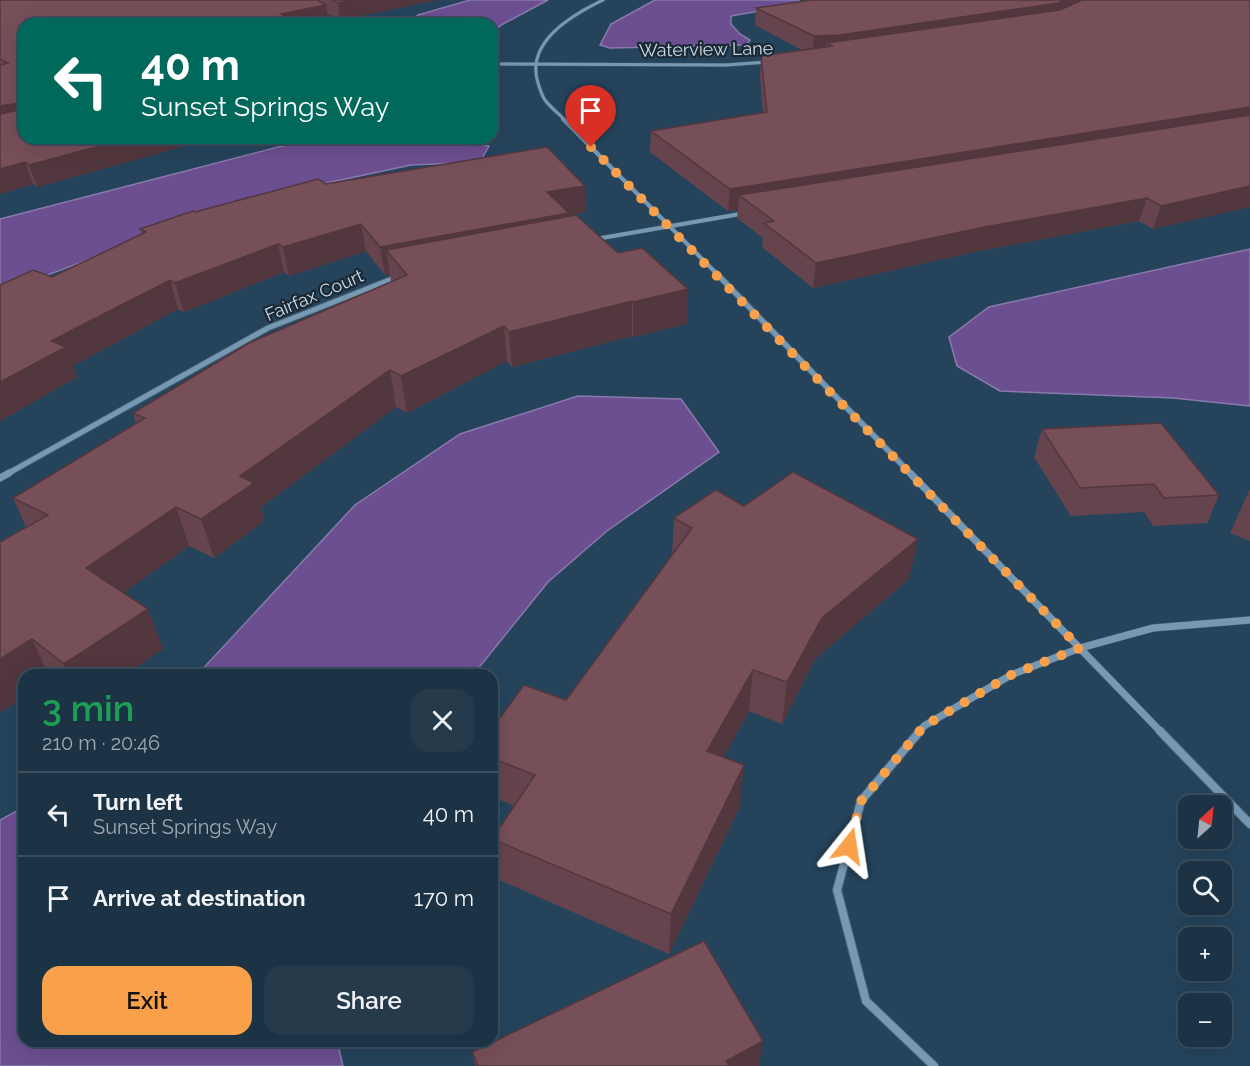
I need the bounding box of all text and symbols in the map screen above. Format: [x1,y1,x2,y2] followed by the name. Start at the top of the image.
[639,37,774,61] street label: Waterview Lane
[141,41,240,90] text: 40 m
[42,42,120,120] icon: left
[565,85,616,147] pin
[141,91,389,122] text: Sunset Springs Way
[574,94,607,127] icon: arrive
[262,265,366,325] street label: Fairfax Court
[42,687,134,729] text: 3 min
[411,689,474,752] button: close
[42,731,160,755] text: 210 m · 20:46
[93,789,183,815] text: Turn left
[1178,795,1232,849] north arrow
[1178,795,1232,1047] map controls
[42,798,75,831] icon: left
[423,801,474,827] text: 40 m
[817,814,881,878] position arrow
[93,815,277,839] text: Sunset Springs Way
[1178,861,1232,915] button: search
[42,882,75,915] icon: arrive
[93,885,306,911] text: Arrive at destination
[414,885,474,911] text: 170 m
[1178,927,1232,981] button: +
[42,966,252,1035] button: Exit
[264,966,474,1035] button: Share
[1178,993,1232,1047] button: −

